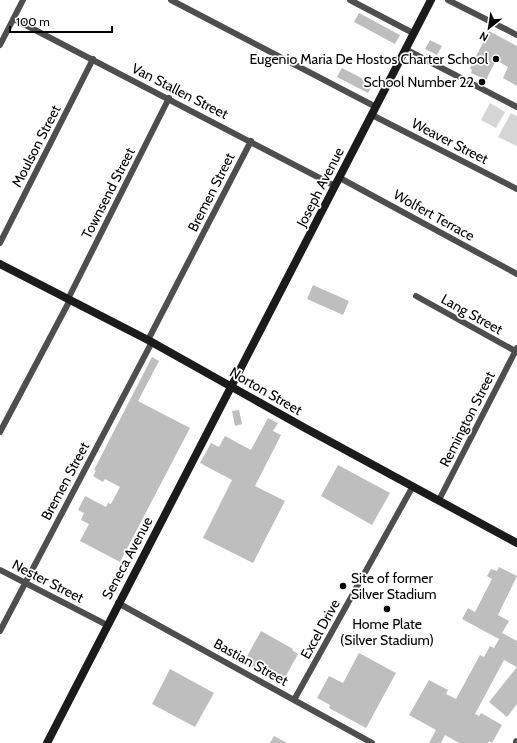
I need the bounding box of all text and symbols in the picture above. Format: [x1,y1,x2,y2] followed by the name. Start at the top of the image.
[10,8,112,34] scale bar
[469,8,509,48] north arrow
[16,14,50,29] text: 100 m
[477,29,491,45] text: N
[250,50,489,68] place label: Eugenio Maria De Hostos Charter School
[491,54,501,64] marker: Eugenio Maria De Hostos Charter School
[129,59,231,123] street label: Van Stallen Street
[364,73,474,91] place label: School Number 22
[477,77,487,87] marker: School Number 22
[8,102,65,190] street label: Moulson Street
[409,114,492,168] street label: Weaver Street
[77,144,139,241] street label: Townsend Street
[292,144,348,231] street label: Joseph Avenue
[183,149,239,234] street label: Bremen Street
[390,185,478,245] street label: Wolfert Terrace
[438,290,506,338] street label: Lang Street
[226,363,306,419] street label: Norton Street
[435,368,499,470] street label: Remington Street
[37,439,93,523] street label: Bremen Street
[98,514,156,602] street label: Seneca Avenue
[9,555,87,607] street label: Nester Street
[351,569,437,603] place label: Site of former Silver Stadium
[338,581,348,591] marker: Site of former Silver Stadium
[296,596,344,662] street label: Excel Drive
[382,604,392,614] marker: Home Plate (Silver Stadium)
[340,615,434,649] place label: Home Plate (Silver Stadium)
[211,634,292,690] street label: Bastian Street

